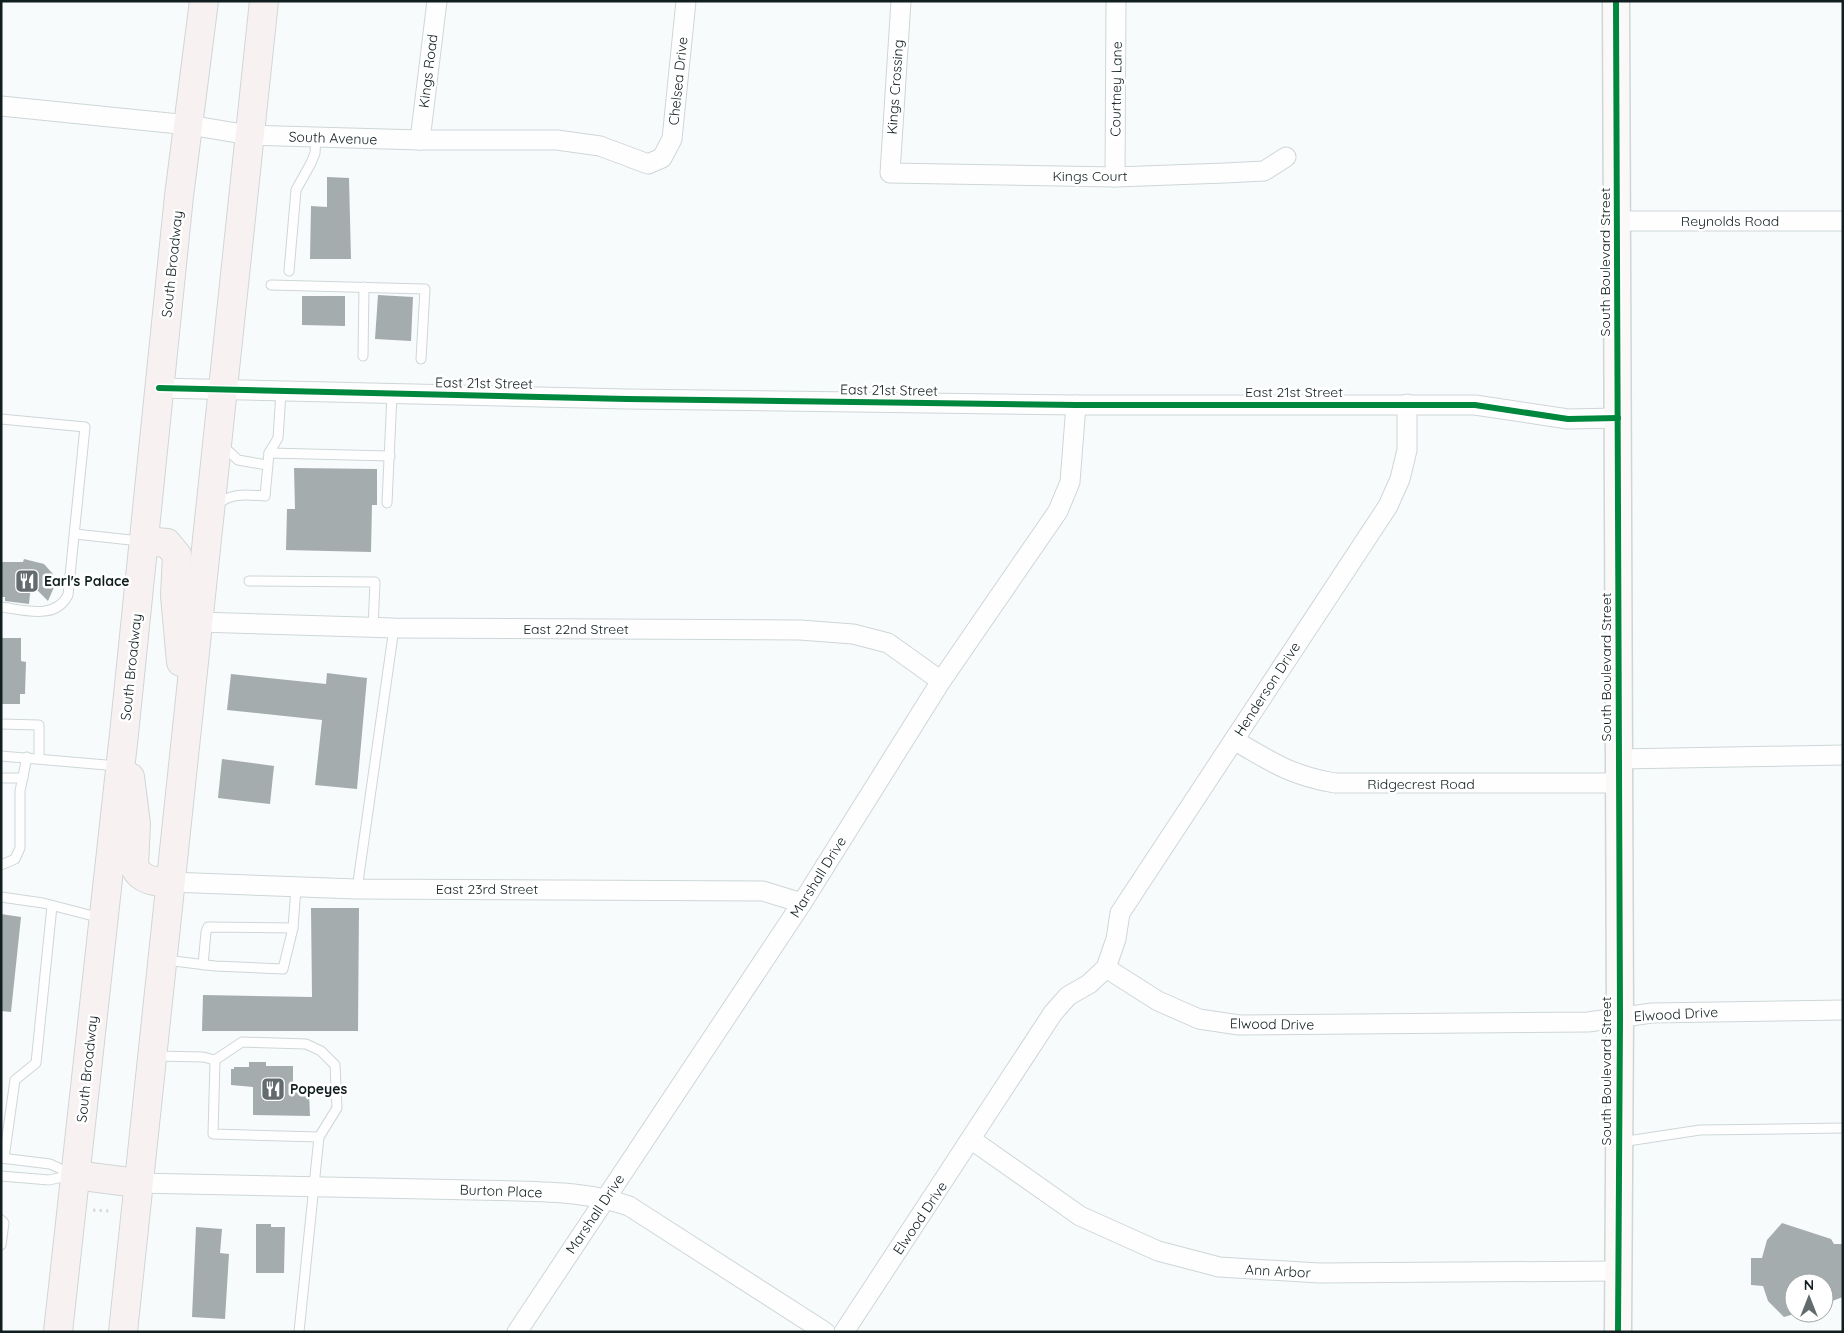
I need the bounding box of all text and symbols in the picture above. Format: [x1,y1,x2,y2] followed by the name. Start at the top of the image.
[415,33,441,109] street label: Kings Road
[664,36,692,126] street label: Chelsea Drive
[883,39,907,135] street label: Kings Crossing
[1106,41,1126,137] street label: Courtney Lane
[288,127,378,149] street label: South Avenue
[1052,167,1128,185] street label: Kings Court
[1596,187,1614,336] street label: South Boulevard Street
[157,210,187,318] street label: South Broadway
[1681,212,1779,230] street label: Reynolds Road
[435,373,533,393] street label: East 21st Street
[840,380,938,400] street label: East 21st Street
[1245,383,1343,401] street label: East 21st Street
[14,568,40,594] restaurant icon: Earl's Palace
[44,572,130,590] place label: Earl's Palace
[1597,592,1615,741] street label: South Boulevard Street
[116,613,146,721] street label: South Broadway
[523,620,629,638] street label: East 22nd Street
[1230,639,1304,739] street label: Henderson Drive
[1367,775,1475,793] street label: Ridgecrest Road
[786,833,850,921] street label: Marshall Drive
[436,880,538,898] street label: East 23rd Street
[1597,996,1615,1145] street label: South Boulevard Street
[1633,1003,1719,1025] street label: Elwood Drive
[1230,1014,1314,1034] street label: Elwood Drive
[72,1015,102,1123] street label: South Broadway
[260,1076,286,1102] restaurant icon: Popeyes
[290,1080,347,1098] place label: Popeyes
[562,1171,628,1257] street label: Marshall Drive
[889,1178,951,1258] street label: Elwood Drive
[459,1181,543,1201] street label: Burton Place
[1245,1260,1312,1282] street label: Ann Arbor
[1784,1273,1834,1323] north arrow
[1804,1276,1814,1294] text: N

